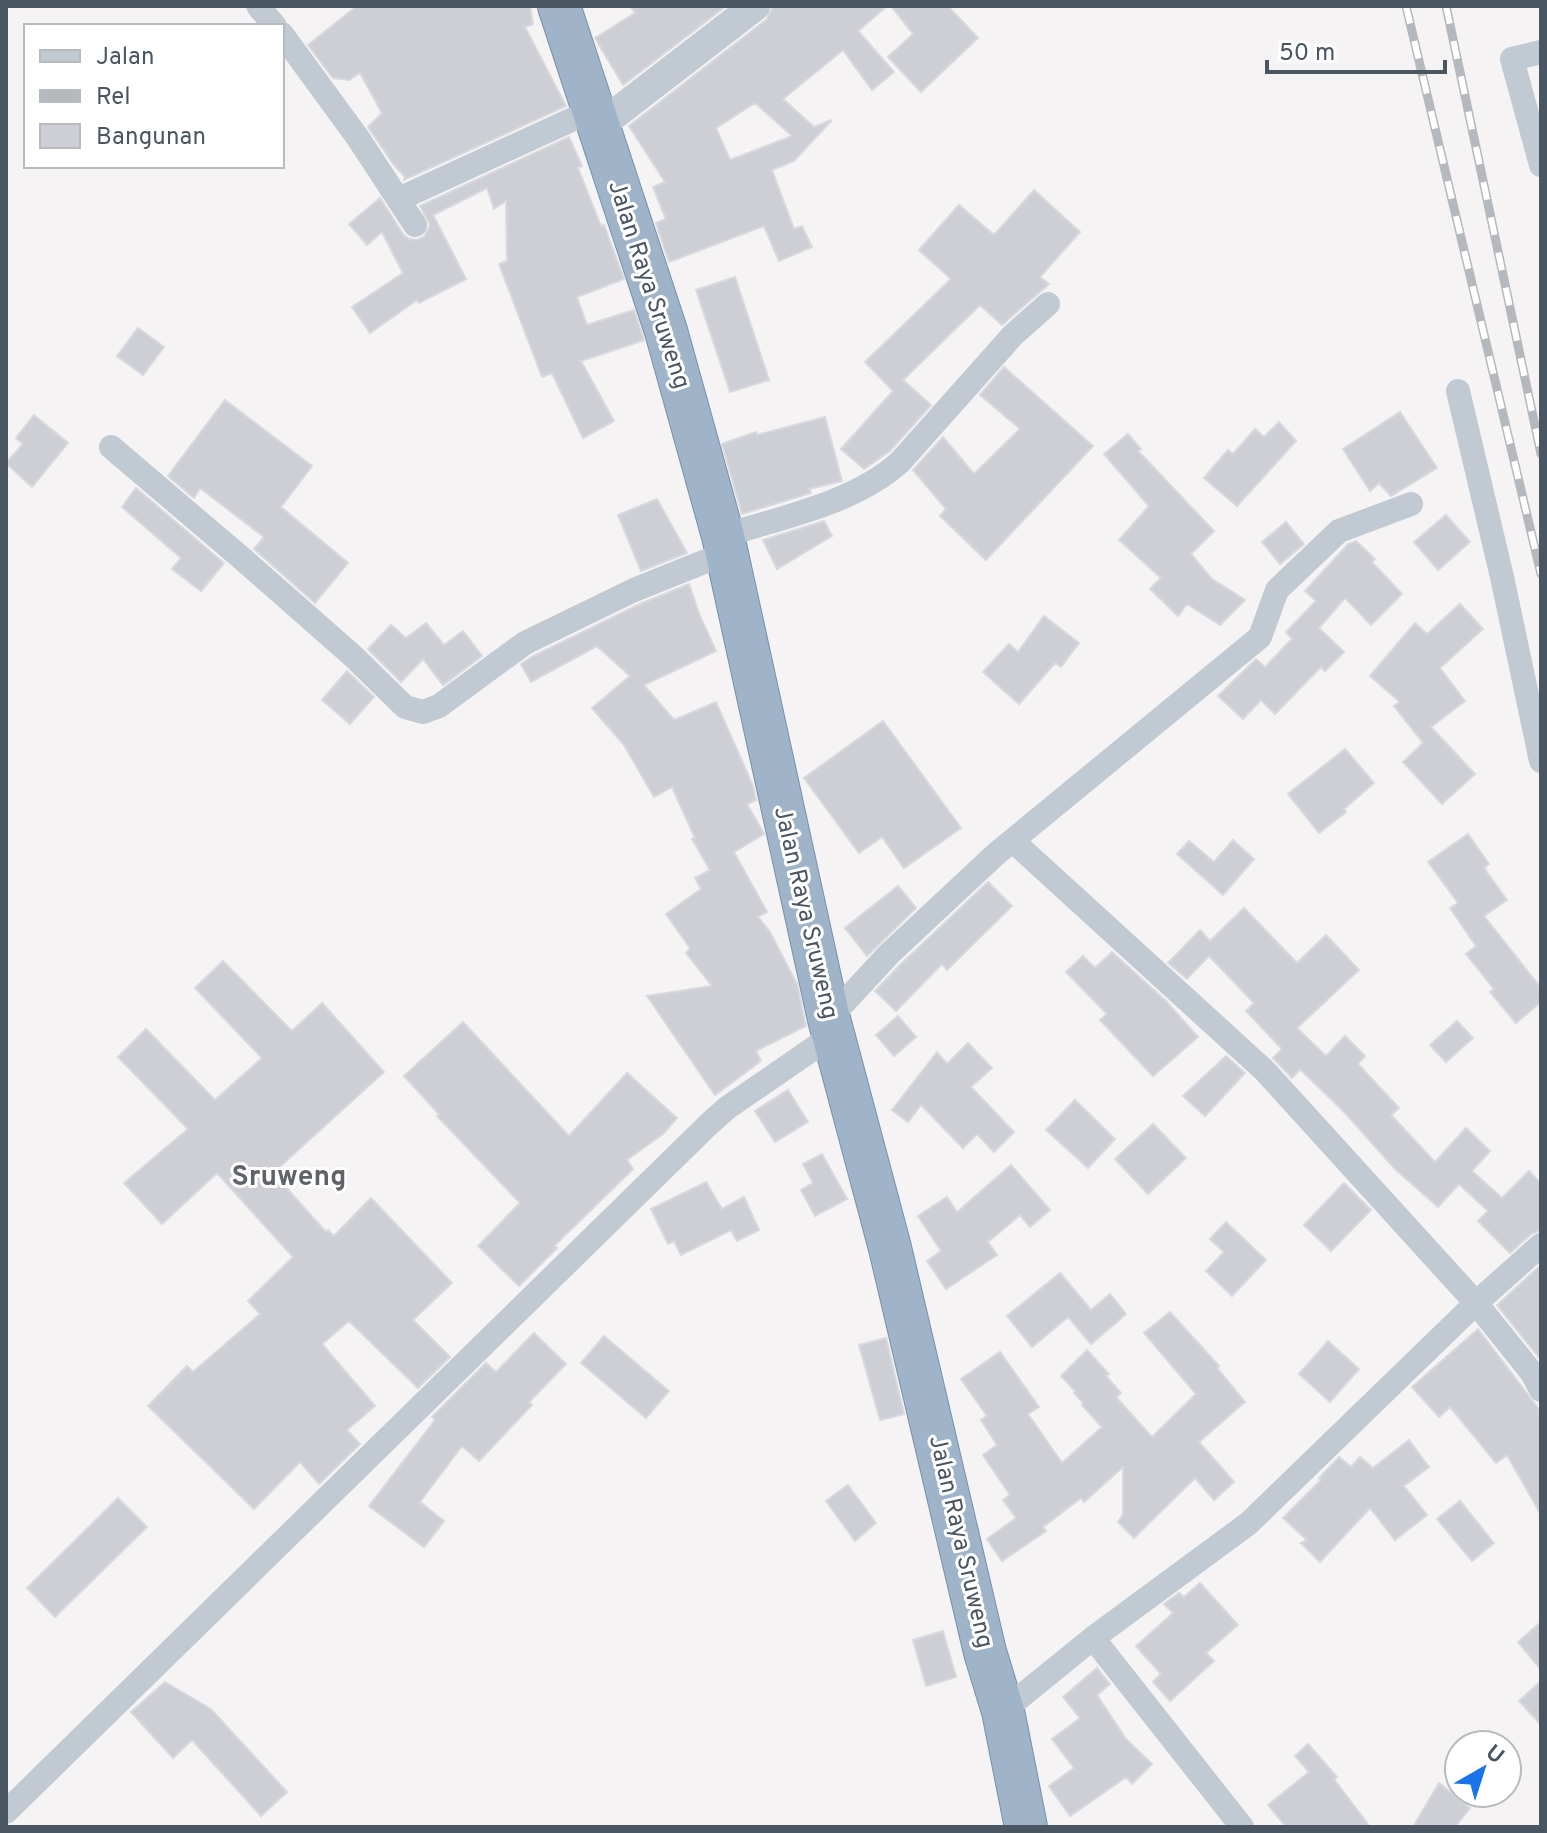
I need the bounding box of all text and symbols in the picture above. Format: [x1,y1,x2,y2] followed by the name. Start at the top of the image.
[24,24,284,168] legend
[1267,24,1445,74] scale bar
[1279,39,1335,69] text: 50 m
[96,43,154,73] text: Jalan
[96,83,131,113] text: Rel
[96,123,206,153] text: Bangunan
[600,177,696,393] street label: Jalan Raya Sruweng
[766,804,844,1022] street label: Jalan Raya Sruweng
[232,1160,346,1196] district label: Sruweng
[921,1433,999,1651] street label: Jalan Raya Sruweng
[1443,1729,1523,1809] north arrow
[1479,1740,1509,1771] text: U

